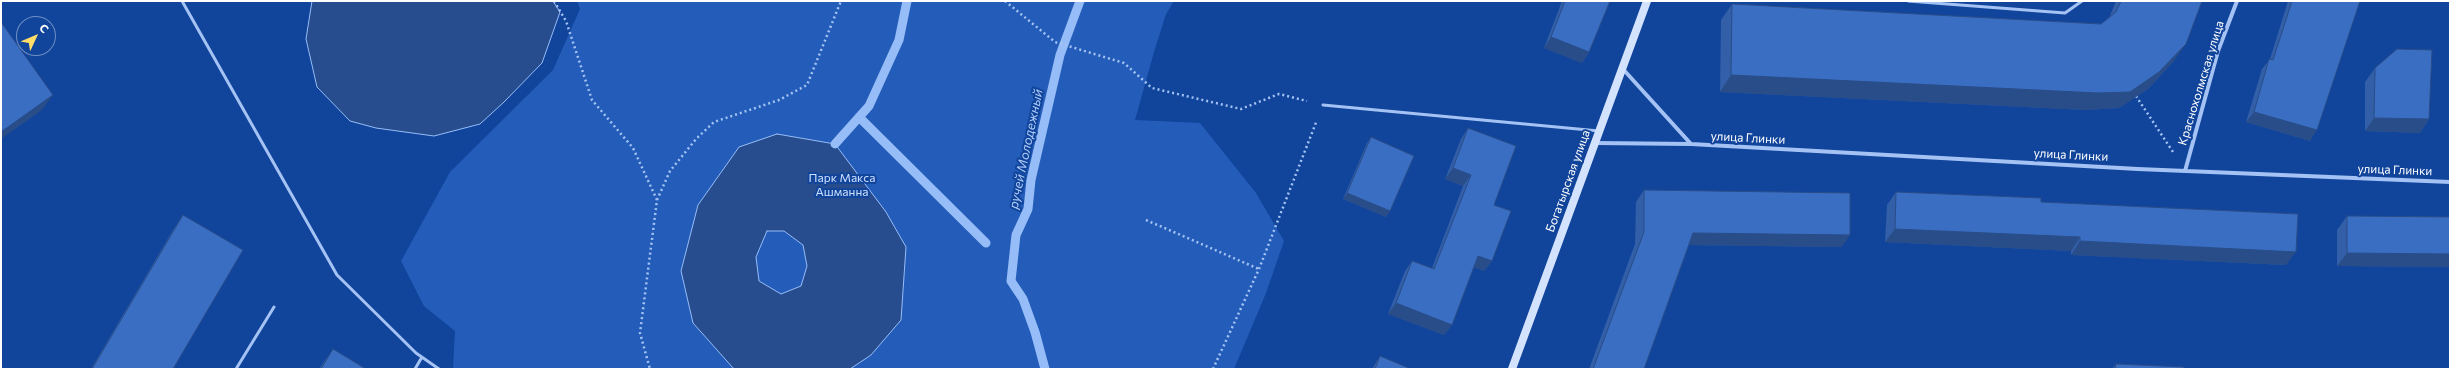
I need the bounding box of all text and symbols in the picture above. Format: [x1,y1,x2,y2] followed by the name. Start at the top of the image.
[16,16,56,56] north arrow
[2175,19,2227,147] street label: Краснохолмская улица
[37,21,52,35] text: С
[1006,88,1046,210] water label: ручей Молодежный
[1543,128,1593,234] street label: Богатырская улица
[1710,129,1786,147] street label: улица Глинки
[2033,146,2109,164] street label: улица Глинки
[2357,162,2433,178] street label: улица Глинки
[809,171,875,199] park label: Парк Макса Ашманна

